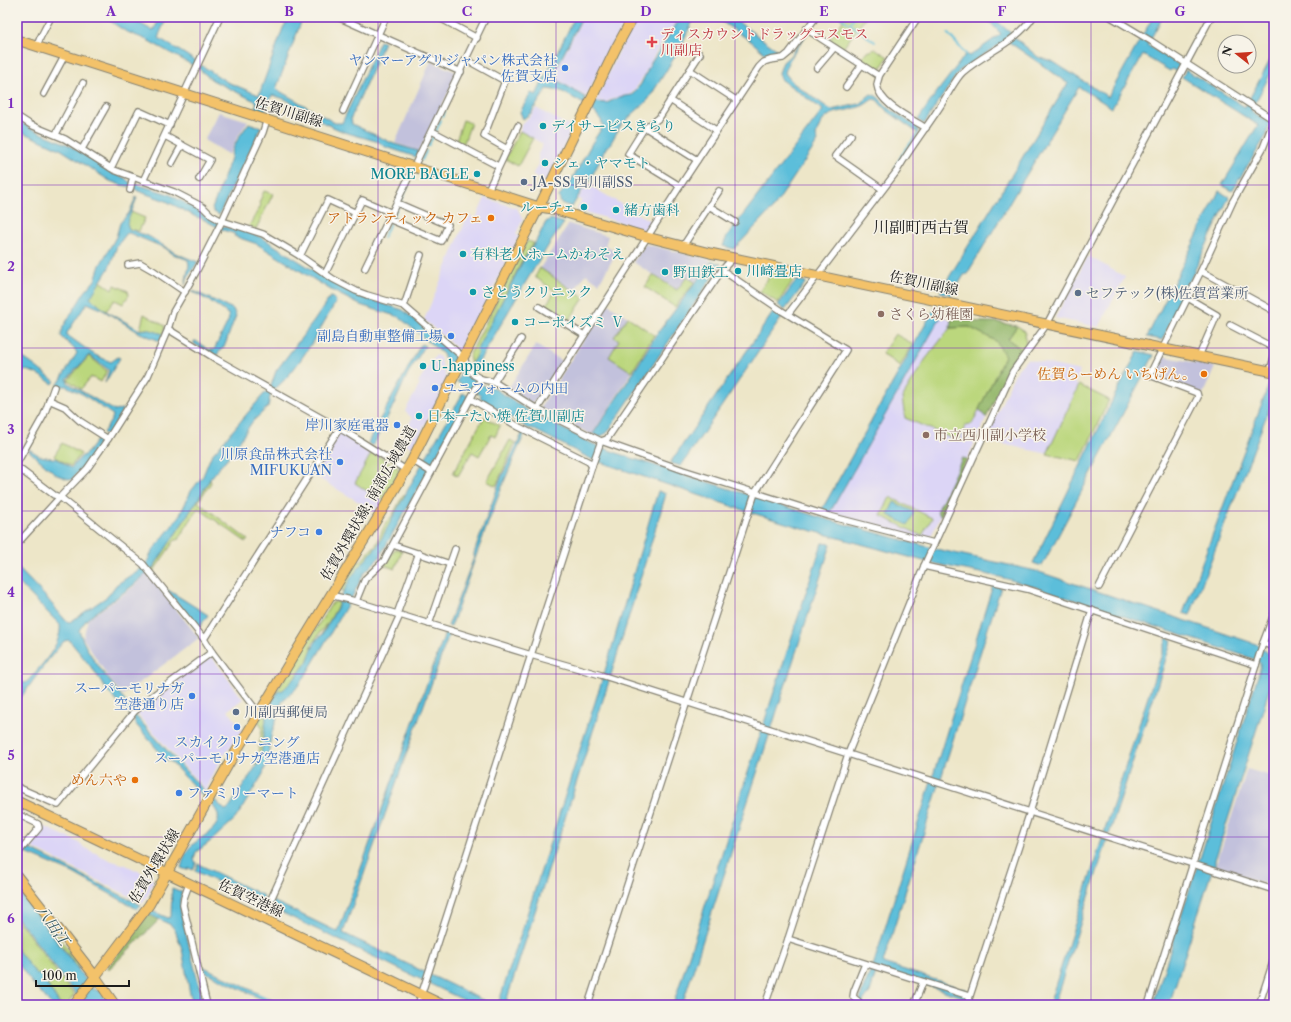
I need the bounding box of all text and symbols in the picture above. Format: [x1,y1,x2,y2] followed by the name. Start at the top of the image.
[105,3,117,19] text: A
[284,3,294,19] text: B
[462,3,472,19] text: C
[640,3,652,19] text: D
[819,3,829,19] text: E
[998,3,1007,19] text: F
[1174,3,1186,19] text: G
[660,25,868,59] place label: ディスカウントドラッグコスモス 川副店
[1217,34,1257,74] north arrow
[647,37,657,47] marker: ディスカウントドラッグコスモス 川副店
[1219,44,1236,58] text: N
[349,51,557,85] place label: ヤンマーアグリジャパン株式会社 佐賀支店
[560,63,570,73] marker: ヤンマーアグリジャパン株式会社 佐賀支店
[253,93,325,131] street label: 佐賀川副線
[8,95,14,111] text: 1
[551,117,676,135] place label: デイサービスきらり
[538,121,548,131] marker: デイサービスきらり
[553,154,651,172] place label: シェ・ヤマモト
[540,158,550,168] marker: シェ・ヤマモト
[370,165,469,183] place label: MORE BAGLE
[472,169,482,179] marker: MORE BAGLE
[530,173,633,191] place label: JA-SS 西川副SS
[519,177,529,187] marker: JA-SS 西川副SS
[520,198,576,216] place label: ルーチェ
[624,201,680,219] place label: 緒方歯科
[579,202,589,212] marker: ルーチェ
[611,205,621,215] marker: 緒方歯科
[327,209,483,227] place label: アトランティック カフェ
[486,213,496,223] marker: アトランティック カフェ
[873,217,969,237] district label: 川副町西古賀
[471,245,625,263] place label: 有料老人ホームかわそえ
[458,249,468,259] marker: 有料老人ホームかわそえ
[7,258,15,274] text: 2
[746,262,802,280] place label: 川崎畳店
[673,263,729,281] place label: 野田鉄工
[733,266,743,276] marker: 川崎畳店
[660,267,670,277] marker: 野田鉄工
[888,267,960,299] street label: 佐賀川副線
[481,283,592,301] place label: さとうクリニック
[1086,284,1249,302] place label: セフテック(株)佐賀営業所
[468,287,478,297] marker: さとうクリニック
[1073,288,1083,298] marker: セフテック(株)佐賀営業所
[889,305,973,323] place label: さくら幼稚園
[876,309,886,319] marker: さくら幼稚園
[523,313,625,331] place label: コーポイズミ Ⅴ
[510,317,520,327] marker: コーポイズミ Ⅴ
[317,327,443,345] place label: 副島自動車整備工場
[446,331,456,341] marker: 副島自動車整備工場
[431,357,515,375] place label: U-happiness
[418,361,428,371] marker: U-happiness
[1037,365,1196,383] place label: 佐賀らーめん いちげん。
[1199,369,1209,379] marker: 佐賀らーめん いちげん。
[443,379,568,397] place label: ユニフォームの内田
[430,383,440,393] marker: ユニフォームの内田
[427,407,585,425] place label: 日本一たい焼 佐賀川副店
[414,411,424,421] marker: 日本一たい焼 佐賀川副店
[305,416,389,434] place label: 岸川家庭電器
[392,420,402,430] marker: 岸川家庭電器
[7,421,15,437] text: 3
[316,422,420,584] street label: 佐賀外環状線; 南部広域農道
[934,426,1046,444] place label: 市立西川副小学校
[921,430,931,440] marker: 市立西川副小学校
[220,445,332,479] place label: 川原食品株式会社 MIFUKUAN
[335,457,345,467] marker: 川原食品株式会社 MIFUKUAN
[270,523,311,541] place label: ナフコ
[314,527,324,537] marker: ナフコ
[7,584,15,600] text: 4
[74,679,184,713] place label: スーパーモリナガ 空港通り店
[187,691,197,701] marker: スーパーモリナガ 空港通り店
[244,703,328,721] place label: 川副西郵便局
[231,707,241,717] marker: 川副西郵便局
[232,722,242,732] marker: スカイクリーニング スーパーモリナガ空港通店
[154,733,320,767] place label: スカイクリーニング スーパーモリナガ空港通店
[7,747,15,763] text: 5
[71,771,127,789] place label: めん六や
[130,775,140,785] marker: めん六や
[187,784,299,802] place label: ファミリーマート
[174,788,184,798] marker: ファミリーマート
[125,825,183,907] street label: 佐賀外環状線
[215,875,287,921] street label: 佐賀空港線
[32,901,75,951] water label: 八田江
[7,910,15,926] text: 6
[36,962,129,988] scale bar
[42,968,77,983] text: 100 m

